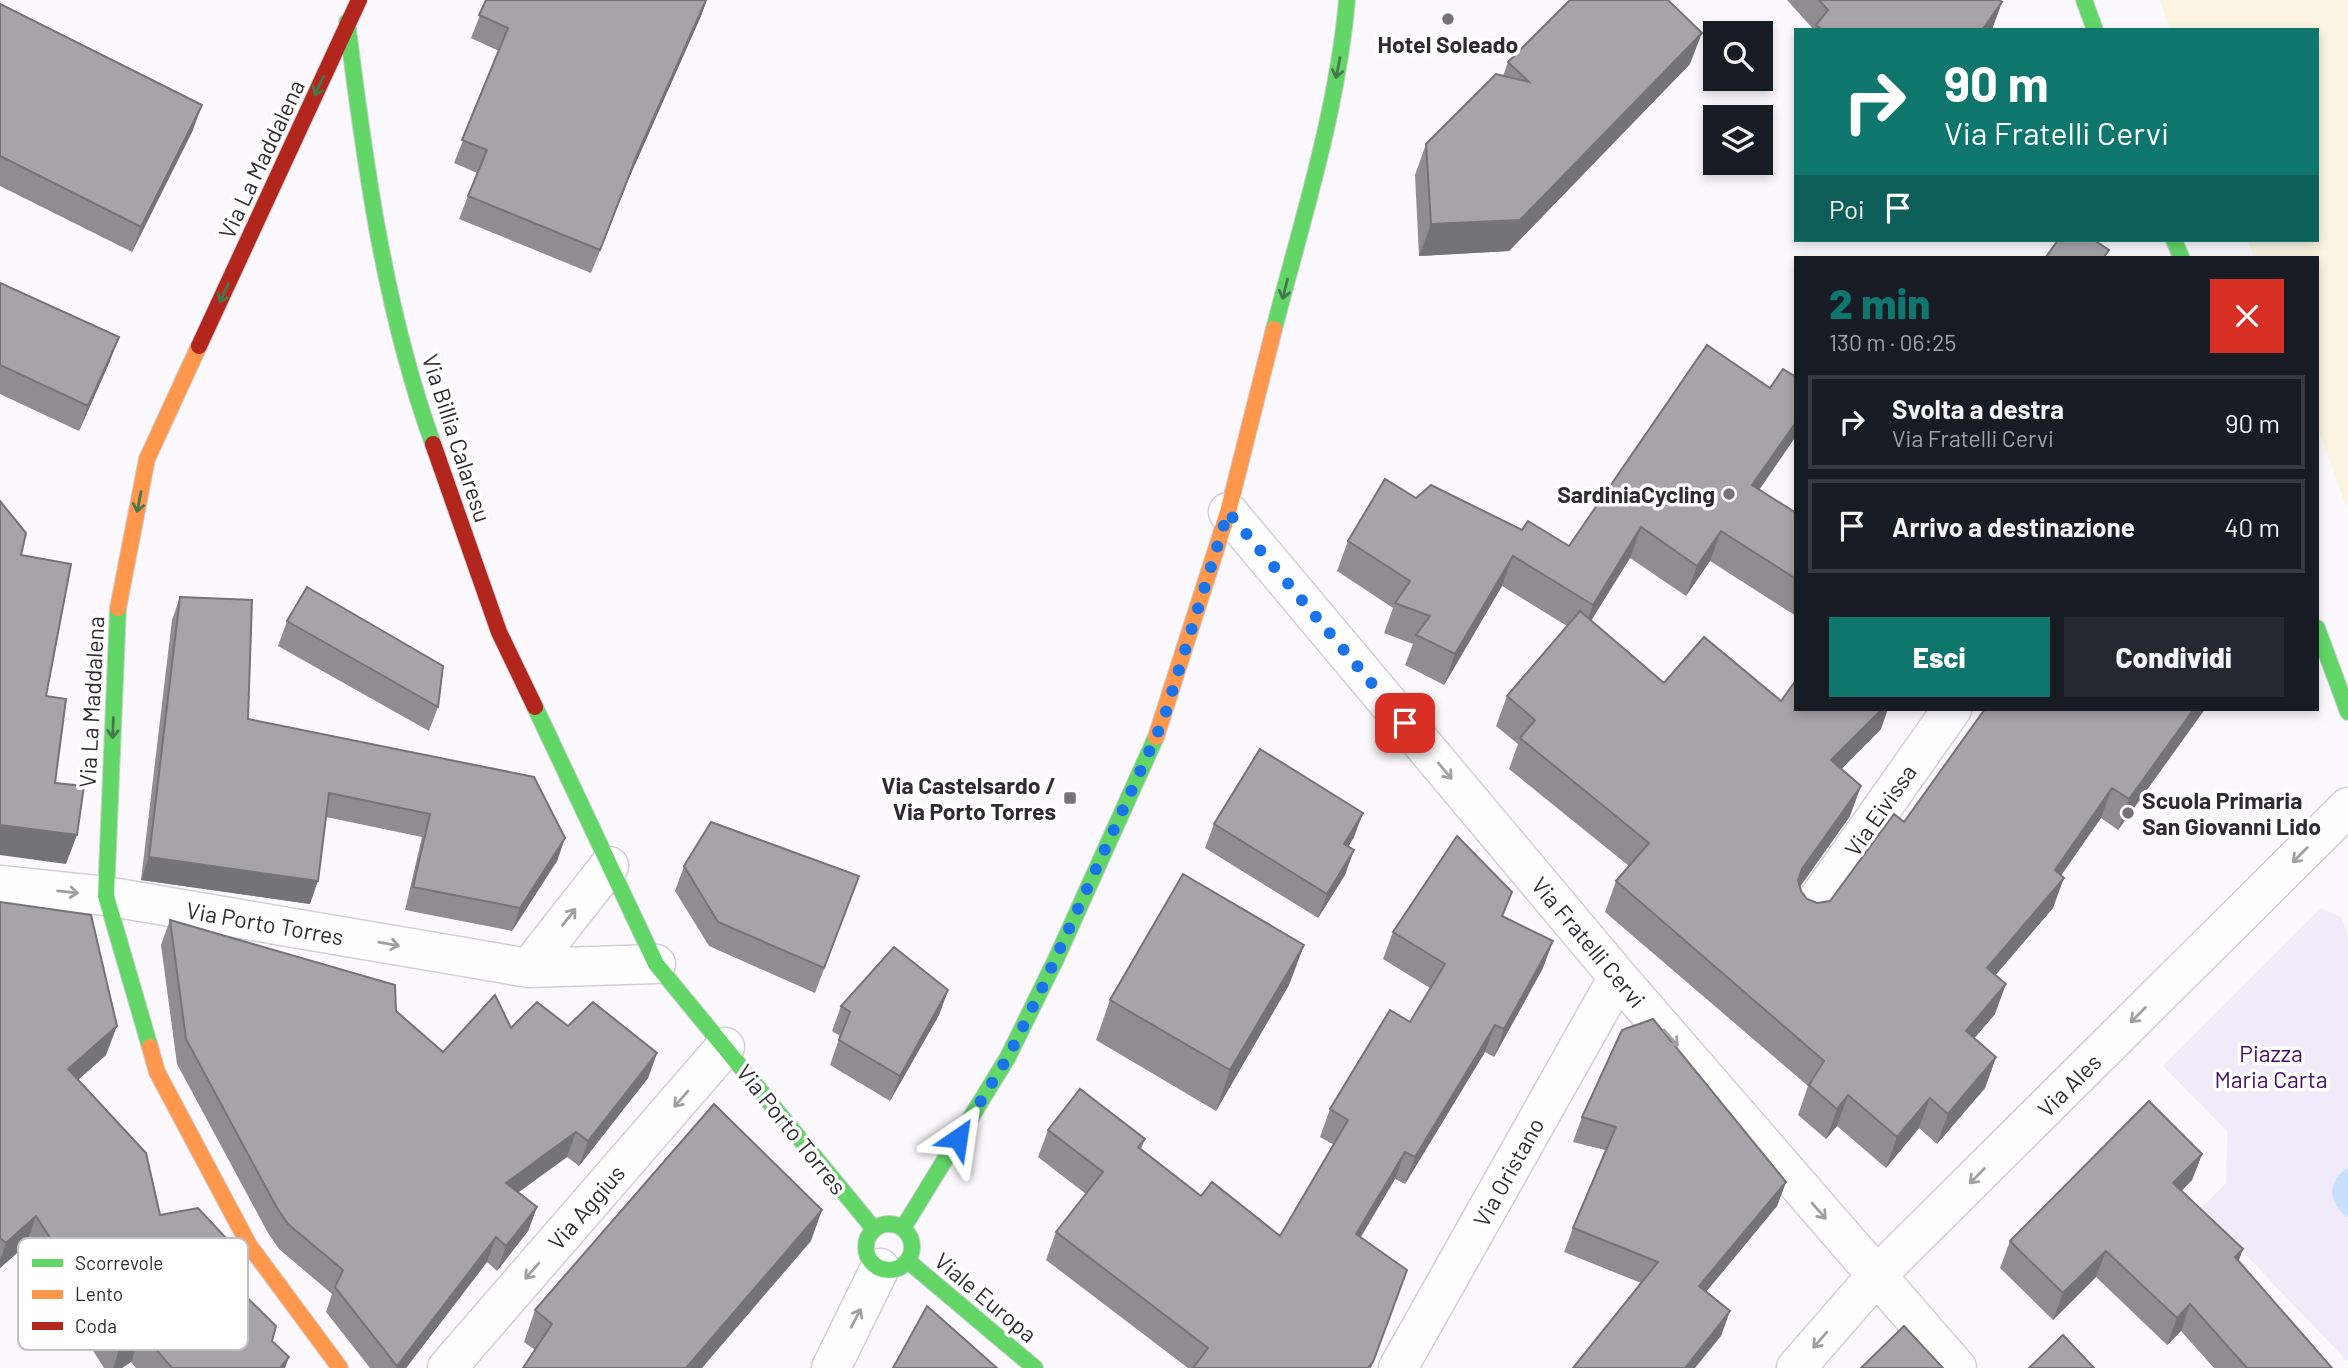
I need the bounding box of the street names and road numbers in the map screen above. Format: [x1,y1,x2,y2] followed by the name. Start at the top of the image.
[212,75,310,243] street label: Via La Maddalena
[417,350,497,526] street label: Via Billia Calaresu
[73,615,109,789] street label: Via La Maddalena
[1838,759,1922,861] street label: Via Eivissa
[1526,871,1652,1013] street label: Via Fratelli Cervi
[184,895,346,951] street label: Via Porto Torres
[2031,1047,2107,1123] street label: Via Ales
[731,1058,853,1200] street label: Via Porto Torres
[1467,1113,1549,1231] street label: Via Oristano
[542,1159,630,1255] street label: Via Aggius
[929,1246,1043,1348] street label: Viale Europa

